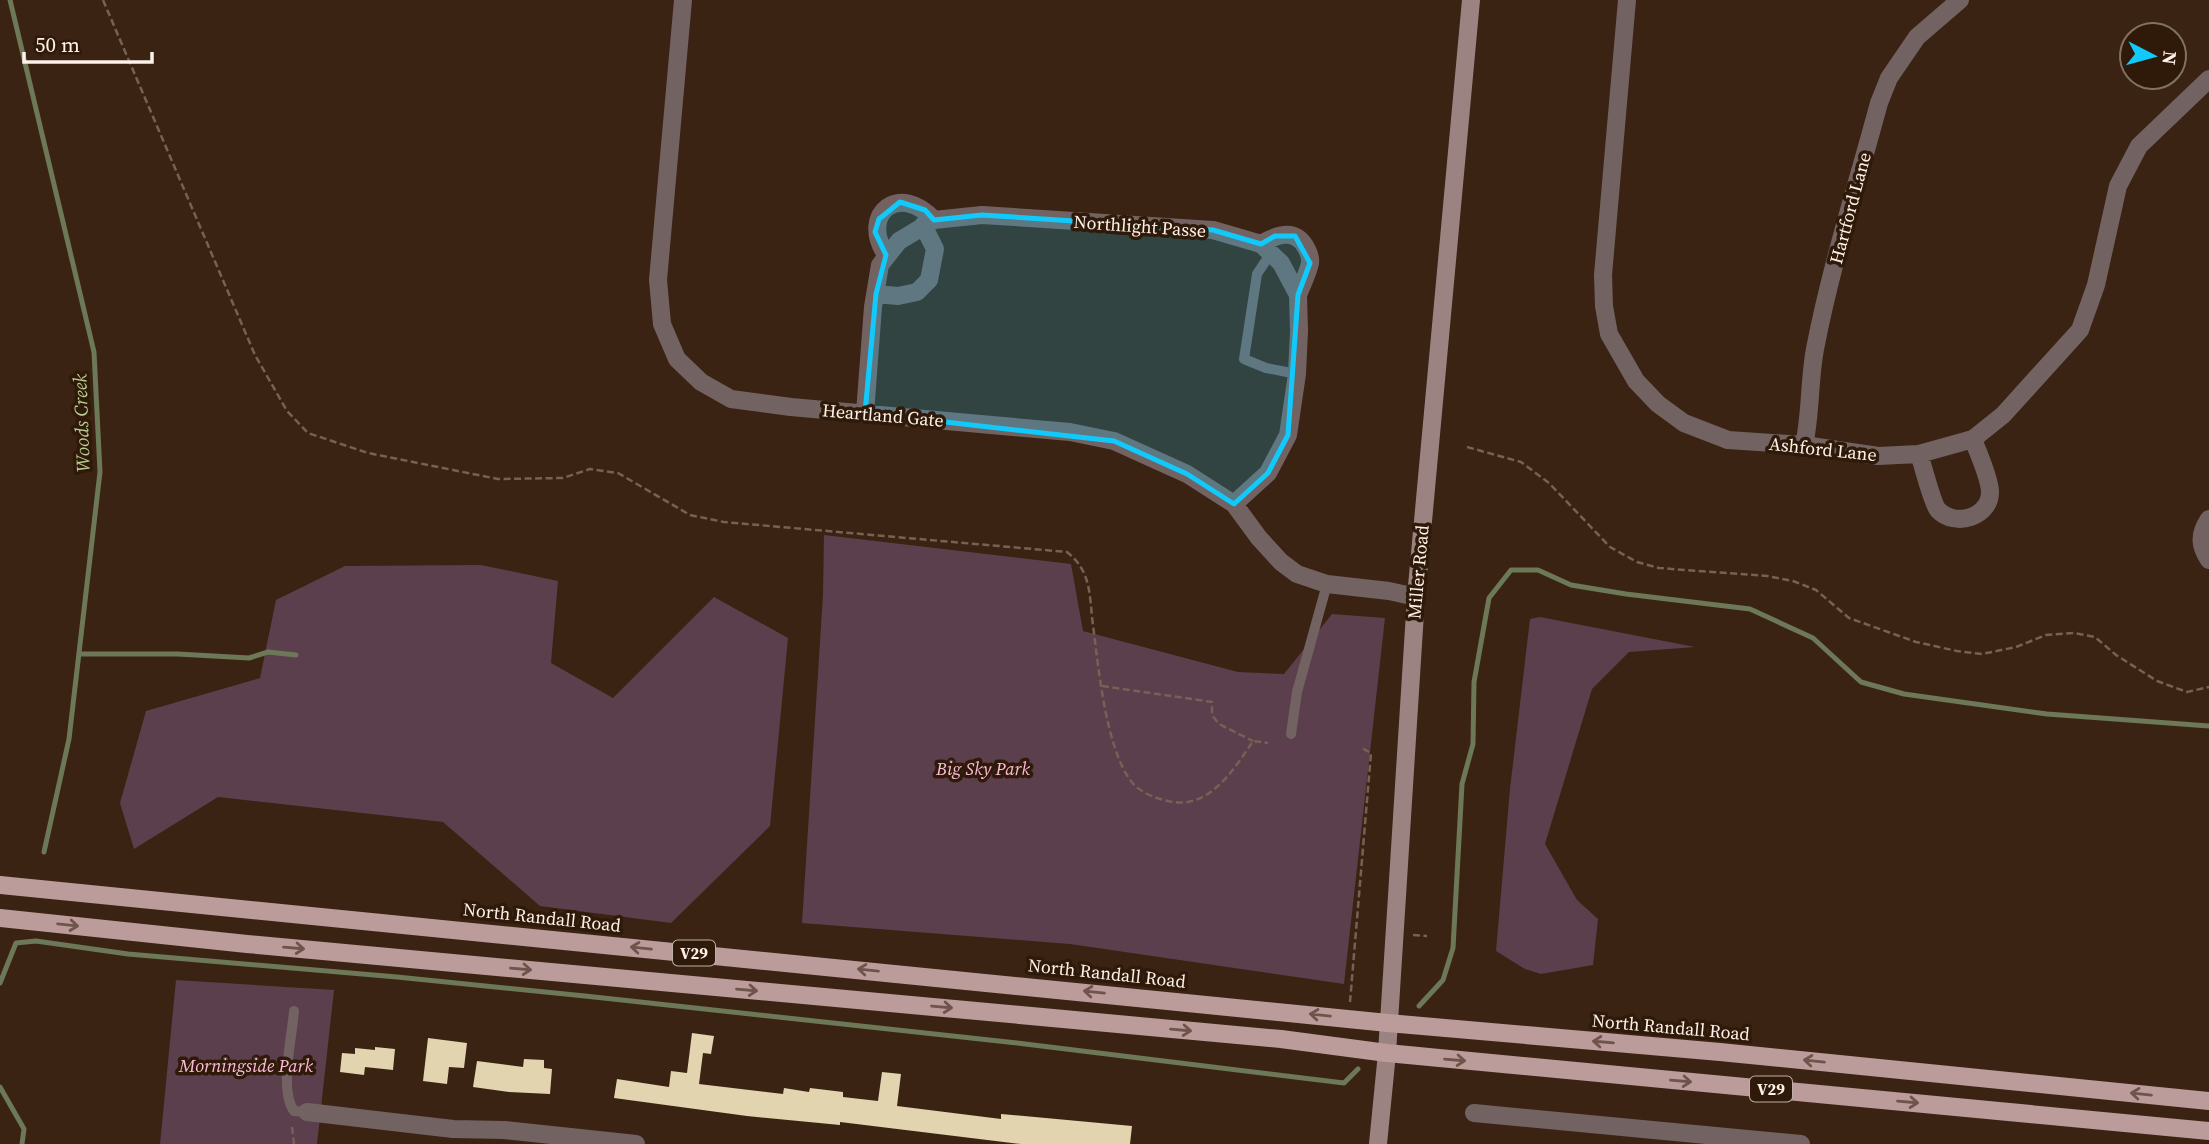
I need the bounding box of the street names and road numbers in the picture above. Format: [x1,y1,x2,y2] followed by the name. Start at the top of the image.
[1823,150,1877,266] street label: Hartford Lane
[1073,209,1207,243] street label: Northlight Passe
[821,397,945,433] street label: Heartland Gate
[1768,431,1878,467] street label: Ashford Lane
[1401,524,1435,620] street label: Miller Road
[462,896,622,938] street label: North Randall Road
[673,940,715,965] road number: V29
[1027,952,1187,994] street label: North Randall Road
[1591,1008,1751,1046] street label: North Randall Road
[1750,1077,1792,1102] road number: V29

